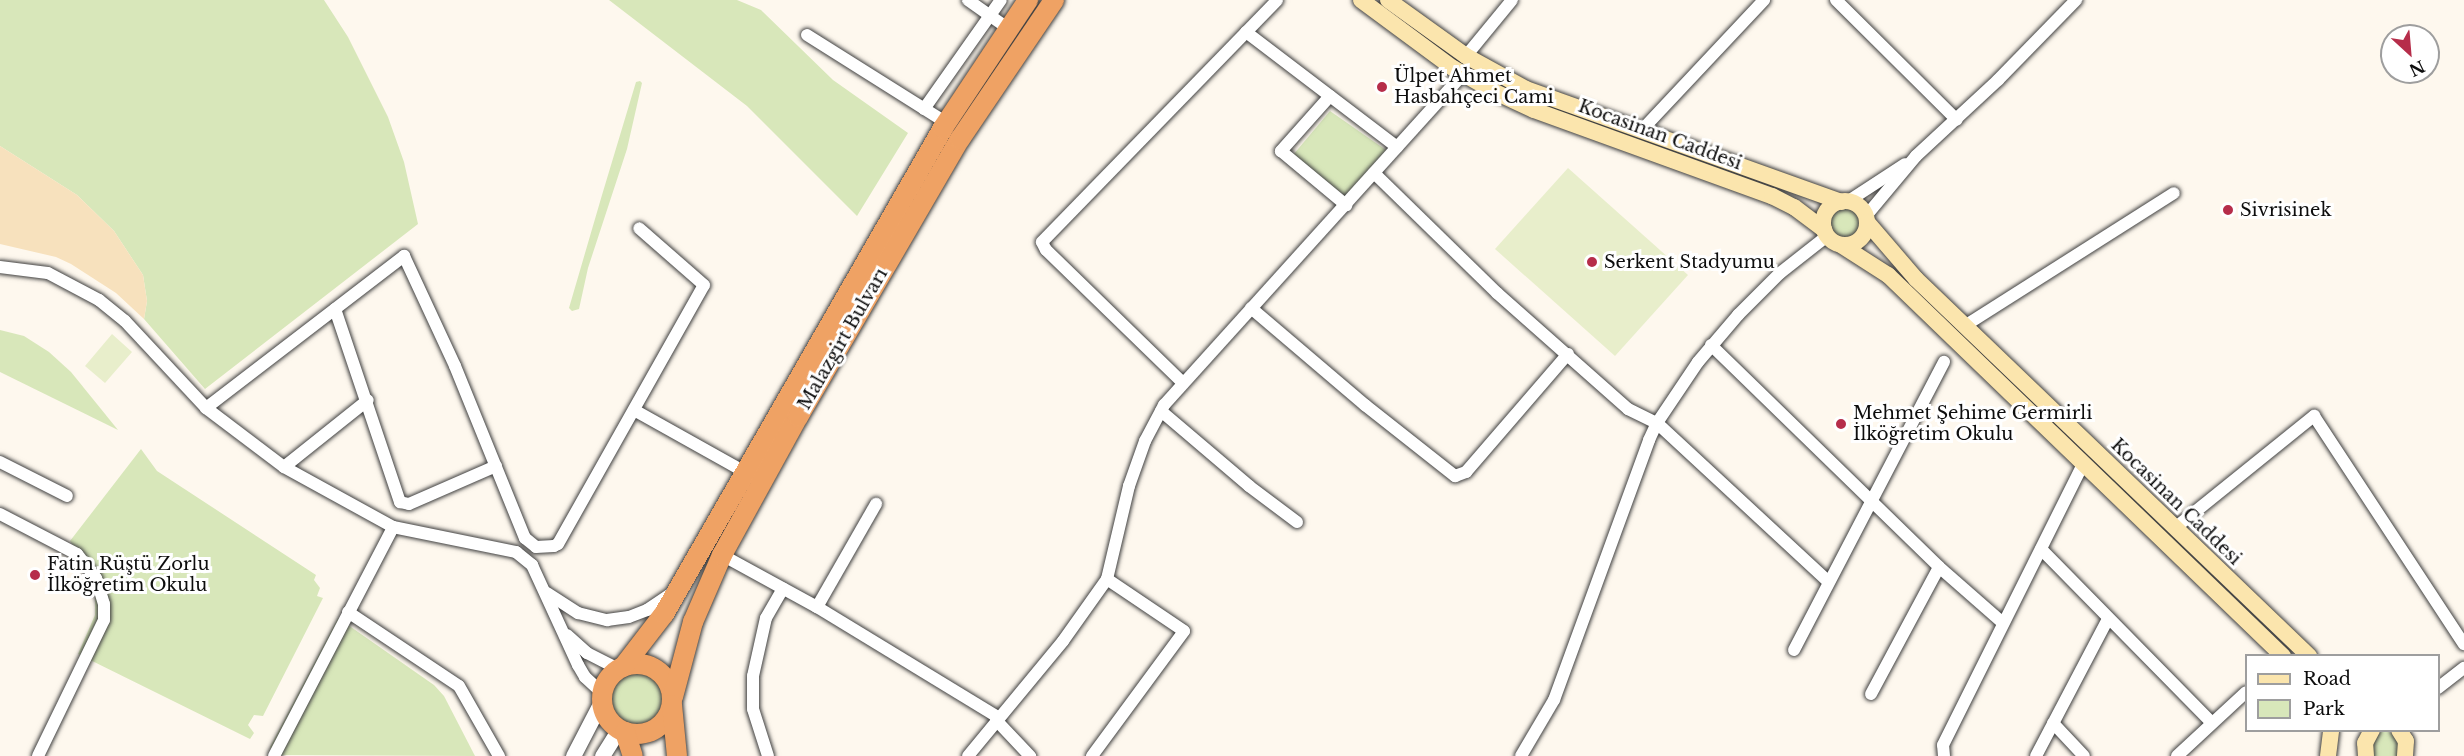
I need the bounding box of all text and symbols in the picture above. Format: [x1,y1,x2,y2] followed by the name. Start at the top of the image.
[2380,24,2440,84] north arrow
[2406,56,2428,81] text: N
[1394,66,1554,109] place label: Ülpet Ahmet Hasbahçeci Cami
[1375,80,1389,94] marker: Ülpet Ahmet Hasbahçeci Cami
[1575,95,1745,175] street label: Kocasinan Caddesi
[2240,199,2331,221] place label: Sivrisinek
[2221,203,2235,217] marker: Sivrisinek
[1604,251,1775,273] place label: Serkent Stadyumu
[1585,255,1599,269] marker: Serkent Stadyumu
[794,264,892,414] street label: Malazgirt Bulvarı
[1853,403,2092,446] place label: Mehmet Şehime Germirli İlköğretim Okulu
[1834,417,1848,431] marker: Mehmet Şehime Germirli İlköğretim Okulu
[2106,434,2246,570] street label: Kocasinan Caddesi
[47,554,209,596] place label: Fatin Rüştü Zorlu İlköğretim Okulu
[28,568,42,582] marker: Fatin Rüştü Zorlu İlköğretim Okulu
[2245,654,2440,732] legend
[2303,668,2351,690] text: Road
[2303,698,2345,720] text: Park

